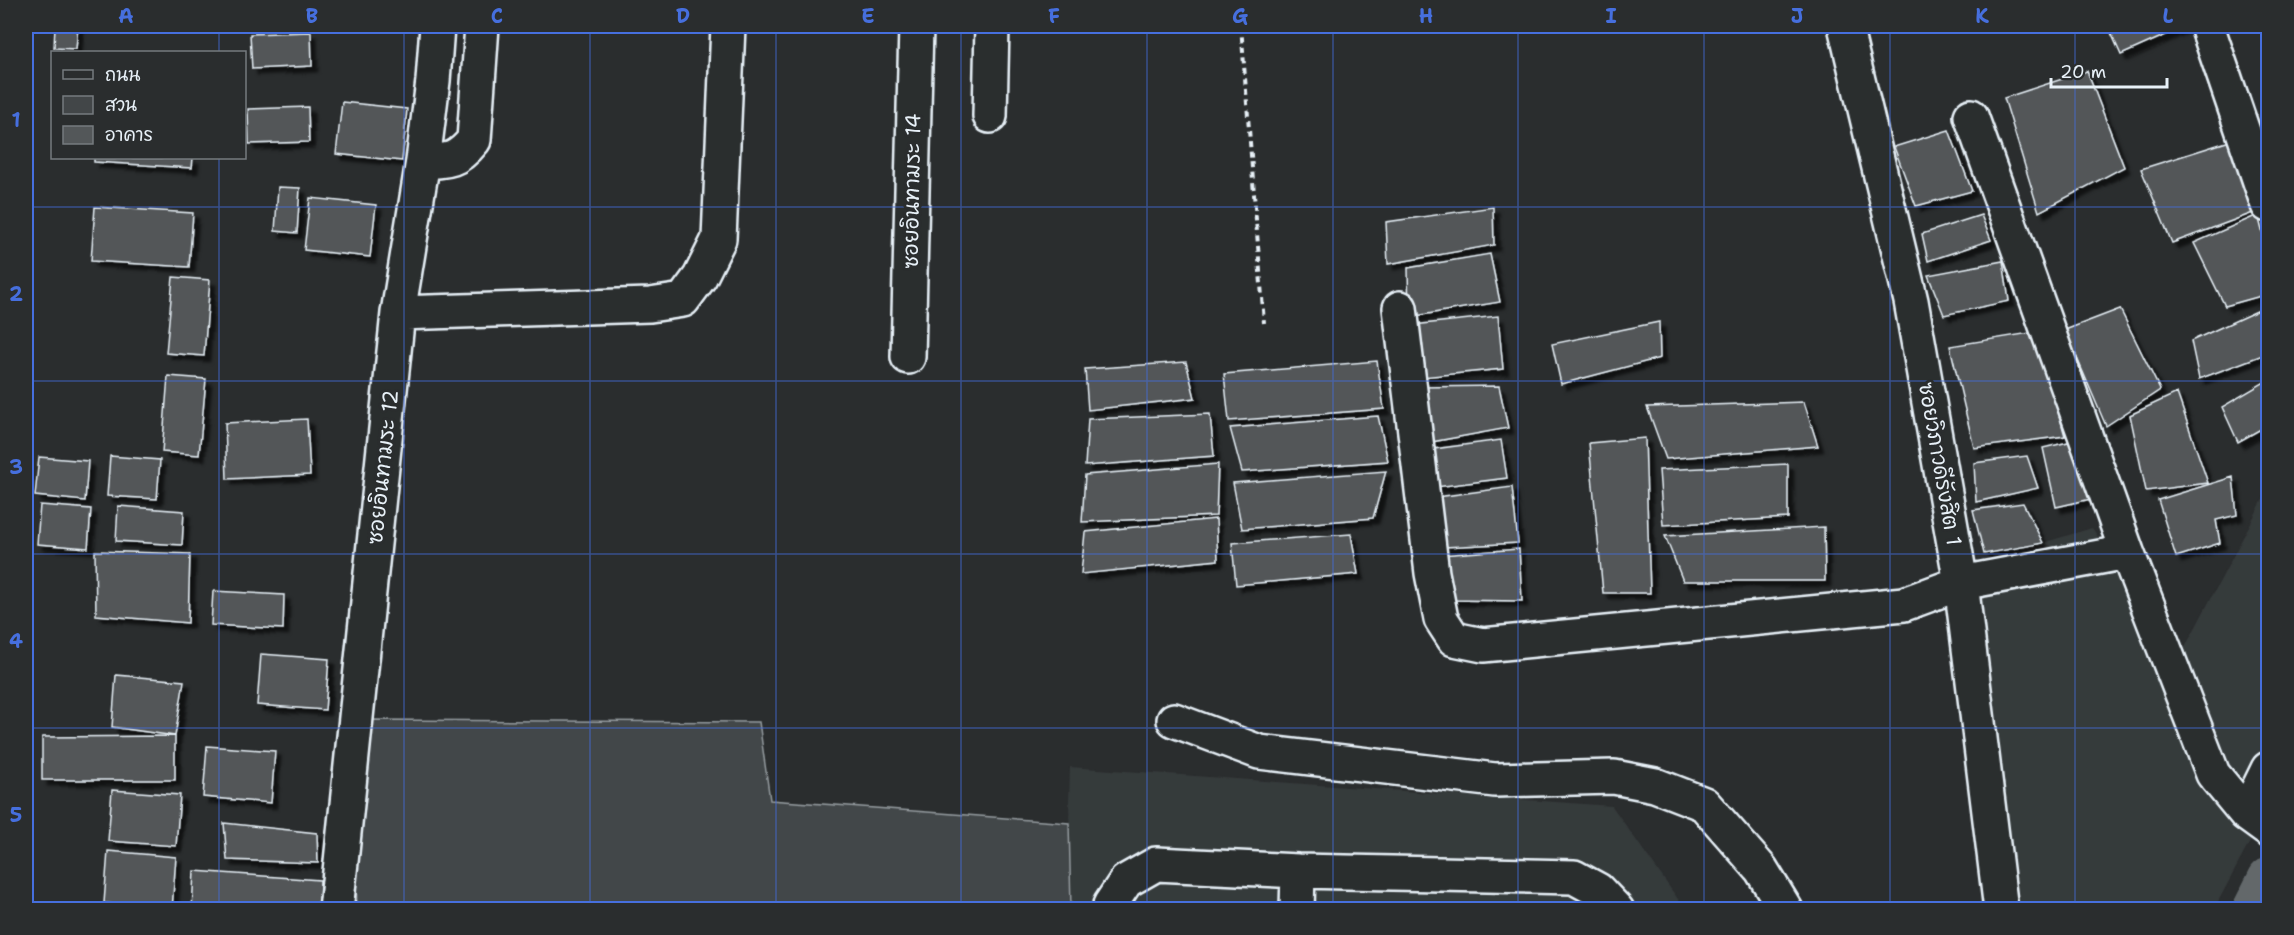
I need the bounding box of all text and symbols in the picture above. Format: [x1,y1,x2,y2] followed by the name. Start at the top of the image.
[118,3,134,29] text: A
[306,3,318,29] text: B
[491,3,503,29] text: C
[676,3,690,29] text: D
[861,3,875,29] text: E
[1048,3,1060,29] text: F
[1232,3,1248,29] text: G
[1419,3,1433,29] text: H
[1605,3,1617,29] text: I
[1791,3,1804,29] text: J
[1975,3,1989,29] text: K
[2163,3,2174,29] text: L
[51,51,246,159] legend
[2051,51,2166,89] scale bar
[2060,60,2106,84] text: 20 m
[105,63,140,87] text: ถนน
[105,93,137,117] text: สวน
[11,107,21,133] text: 1
[897,113,927,269] street label: ซอยอินทามระ 14
[105,123,153,147] text: อาคาร
[9,281,23,307] text: 2
[1912,380,1968,548] street label: ซอยวิภาวดีรังสิต 1
[361,388,405,546] street label: ซอยอินทามระ 12
[9,454,23,480] text: 3
[9,628,23,654] text: 4
[10,802,22,828] text: 5

